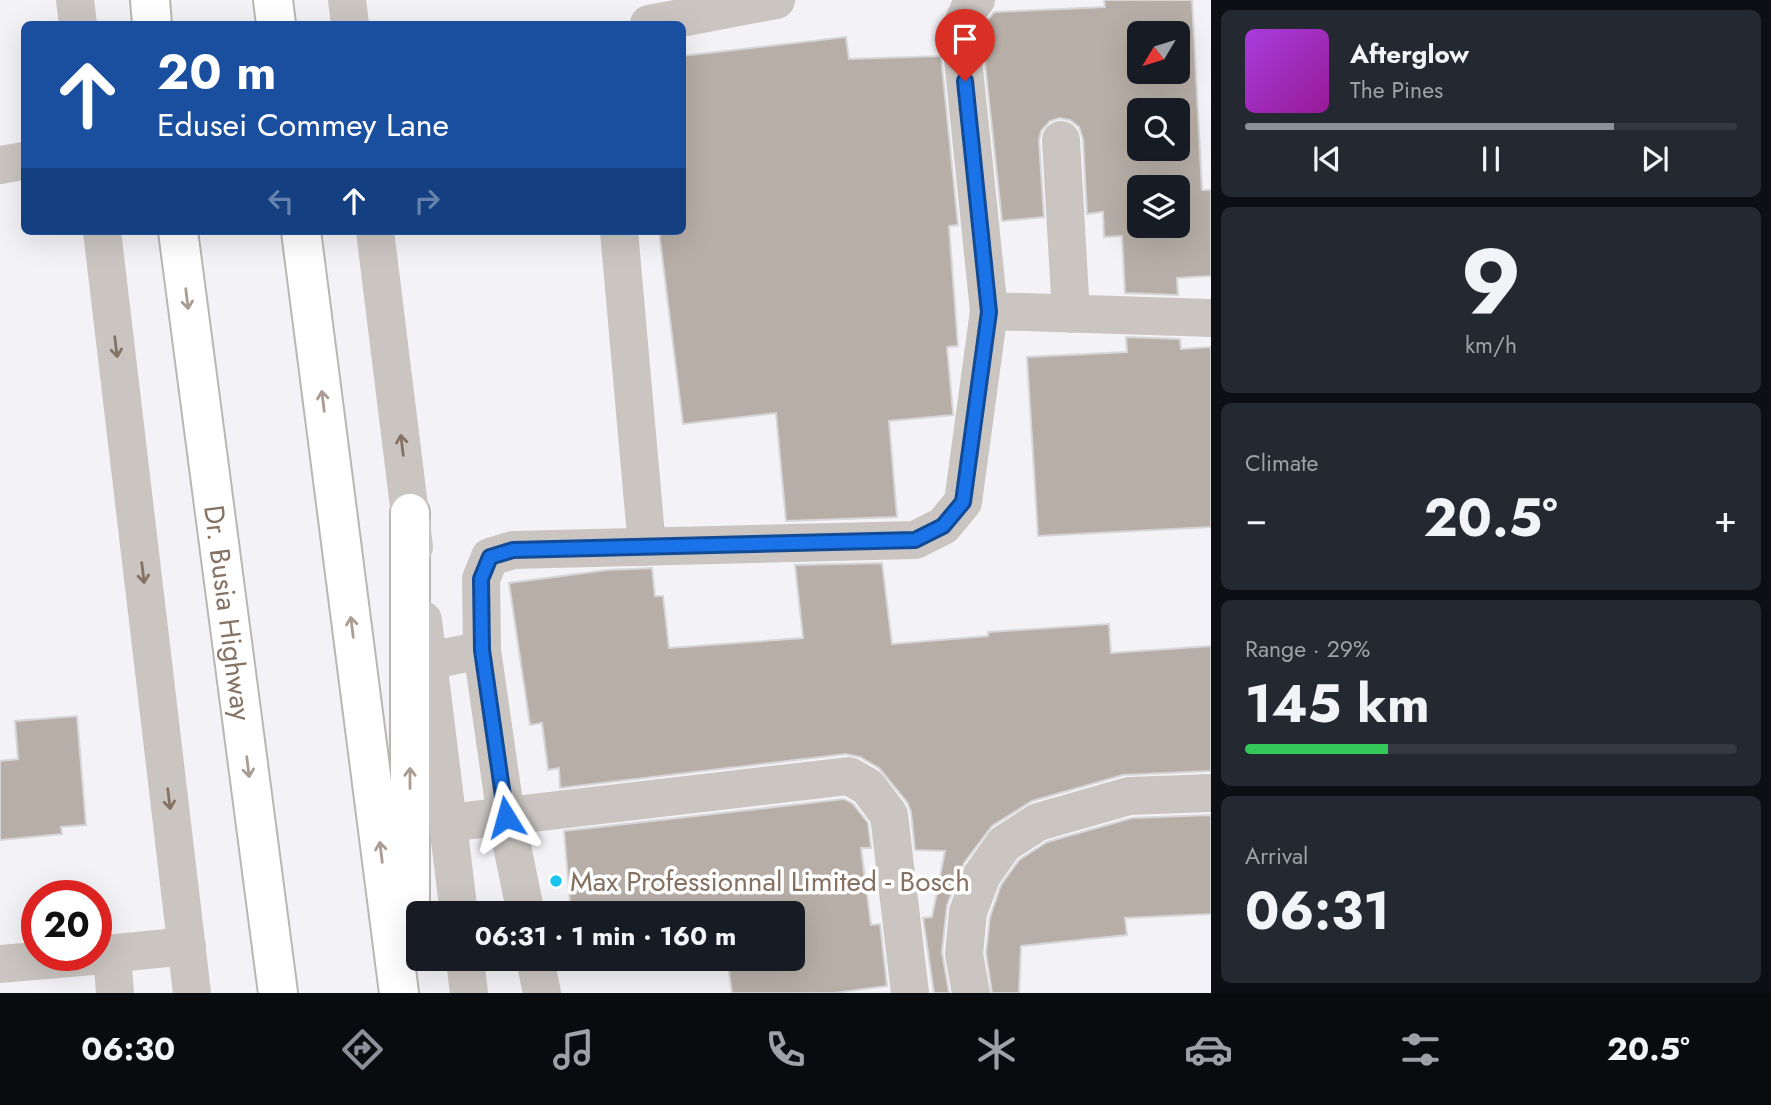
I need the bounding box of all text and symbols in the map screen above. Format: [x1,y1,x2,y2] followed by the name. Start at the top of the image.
[935,9,995,81] pin
[946,20,984,58] icon: arrive
[1127,21,1190,84] north arrow
[1127,21,1190,238] map controls
[1350,35,1469,73] text: Afterglow
[157,37,276,107] text: 20 m
[42,49,133,140] icon: ahead
[1350,73,1443,107] text: The Pines
[1127,98,1190,161] button: search
[157,102,449,148] text: Edusei Commey Lane
[1308,140,1346,178] icon: previous
[1472,140,1510,178] icon: pause
[1636,140,1674,178] icon: next
[1127,175,1190,238] button: layers
[262,182,300,220] icon: left
[335,182,373,220] icon: ahead
[408,182,446,220] icon: right
[1461,217,1521,348] text: 9
[181,287,194,310] one-way arrow
[1465,328,1517,362] text: km/h
[109,336,122,358] one-way arrow
[317,390,330,413] one-way arrow
[395,434,408,457] one-way arrow
[1245,446,1318,480] text: Climate
[1423,480,1558,556] text: 20.5°
[1245,491,1267,546] text: −
[1714,491,1737,546] text: +
[193,502,262,724] street label: Dr. Busia Highway
[136,562,149,584] one-way arrow
[346,616,359,639] one-way arrow
[1245,632,1370,666] text: Range · 29%
[1245,666,1430,742] text: 145 km
[242,755,255,778] one-way arrow
[403,767,417,790] one-way arrow
[469,780,543,854] position arrow
[163,787,176,810] one-way arrow
[1245,839,1308,873] text: Arrival
[374,842,387,864] one-way arrow
[570,861,970,902] place label: Max Professionnal Limited - Bosch
[548,873,564,889] marker: Max Professionnal Limited - Bosch
[1245,873,1390,949] text: 06:31
[21,880,112,971] speed limit sign: 20
[475,917,736,955] text: 06:31 · 1 min · 160 m
[338,1025,387,1074] icon: directions
[549,1025,598,1074] icon: music
[761,1025,810,1074] icon: phone
[972,1025,1021,1074] icon: climate
[1184,1025,1233,1074] icon: car
[1396,1025,1445,1074] icon: filters
[81,1026,175,1072] text: 06:30
[1607,1026,1690,1072] text: 20.5°

